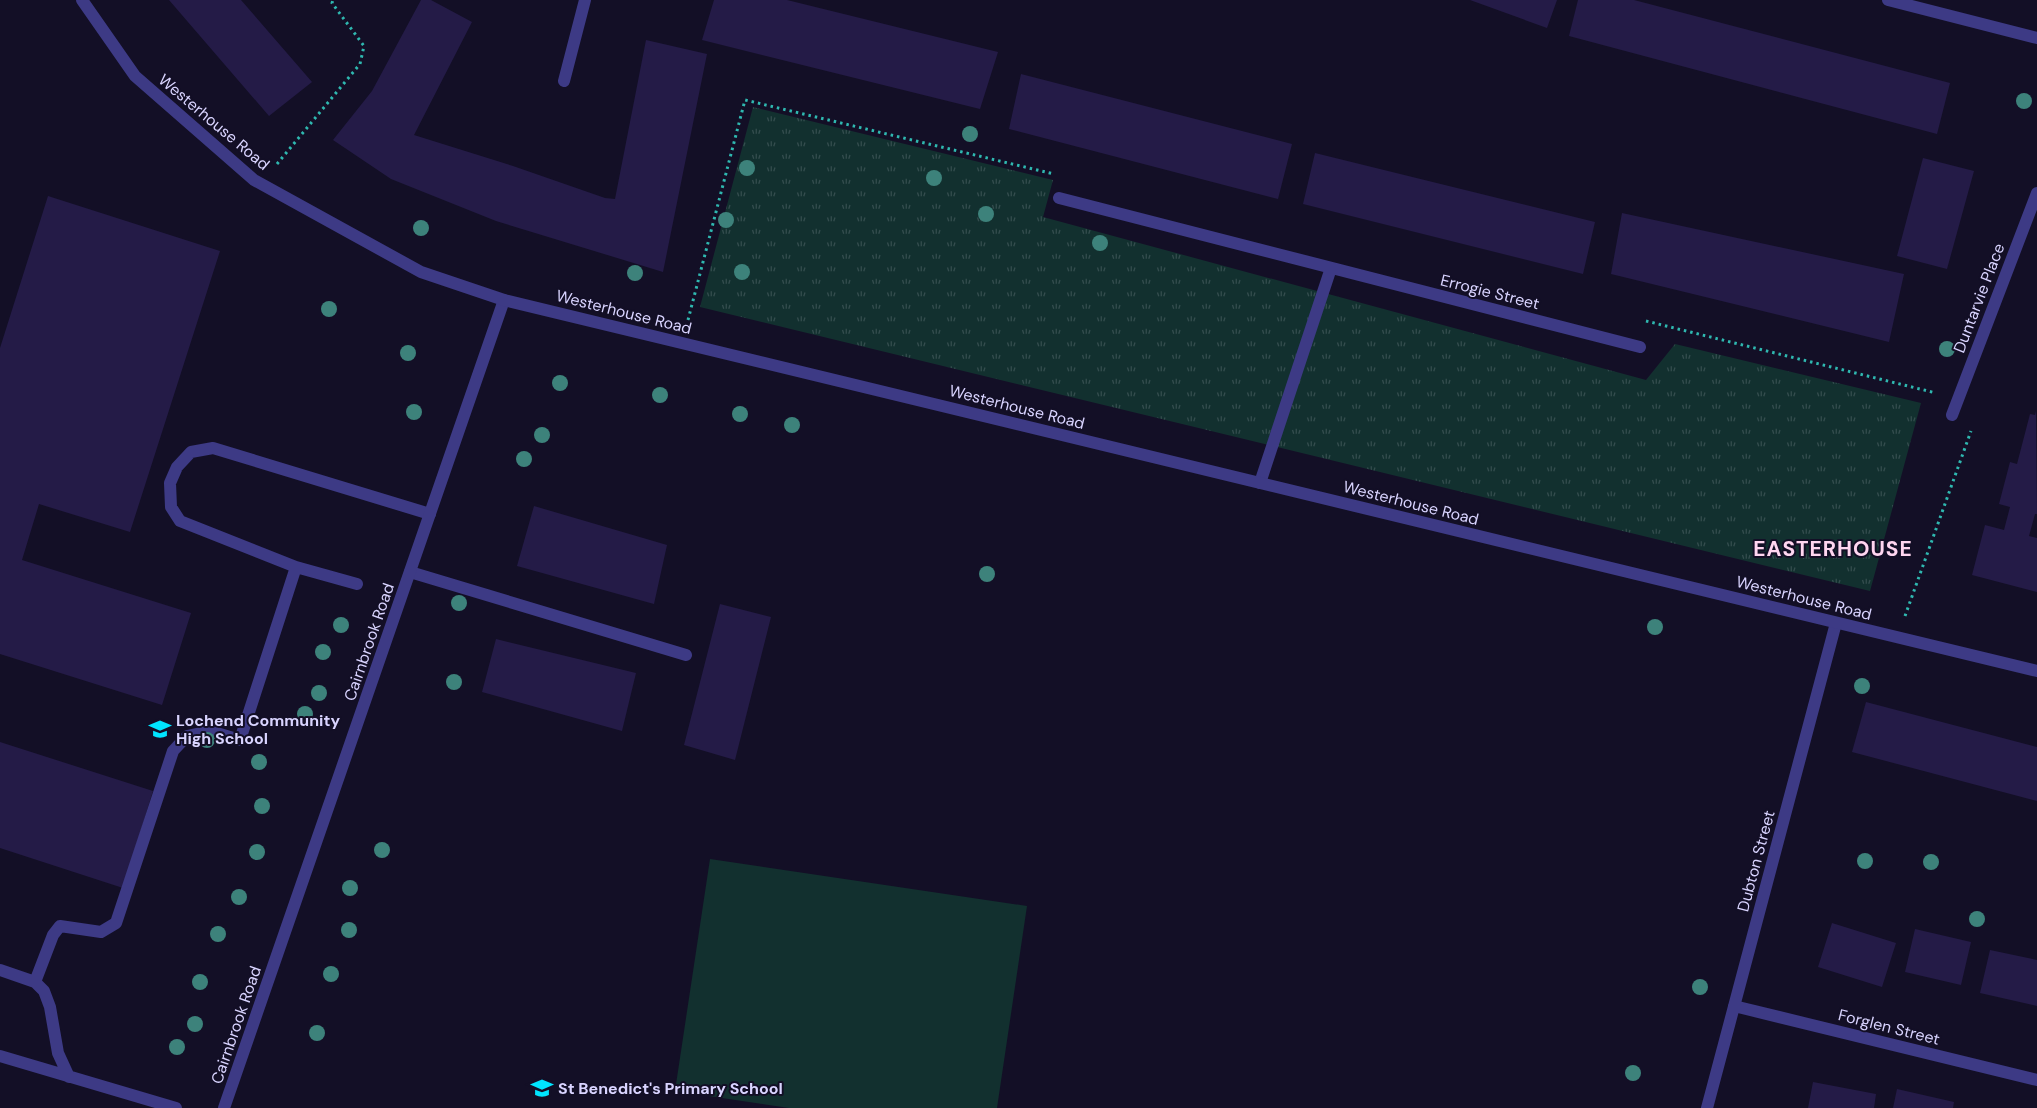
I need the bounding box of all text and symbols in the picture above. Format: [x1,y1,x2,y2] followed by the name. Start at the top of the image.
[154,69,274,175] street label: Westerhouse Road
[1948,240,2010,356] street label: Duntarvie Place
[1438,270,1542,314] street label: Errogie Street
[554,285,694,339] street label: Westerhouse Road
[947,380,1087,434] street label: Westerhouse Road
[1341,476,1481,530] street label: Westerhouse Road
[1753,535,1913,563] district label: EASTERHOUSE
[1734,571,1874,625] street label: Westerhouse Road
[339,580,399,704] street label: Cairnbrook Road
[176,710,340,749] place label: Lochend Community High School
[147,716,173,742] school or university icon: Lochend Community High School
[1732,808,1780,914] street label: Dubton Street
[206,963,266,1087] street label: Cairnbrook Road
[1836,1004,1942,1050] street label: Forglen Street
[529,1075,555,1101] school or university icon: St Benedict's Primary School
[558,1078,783,1099] place label: St Benedict's Primary School

